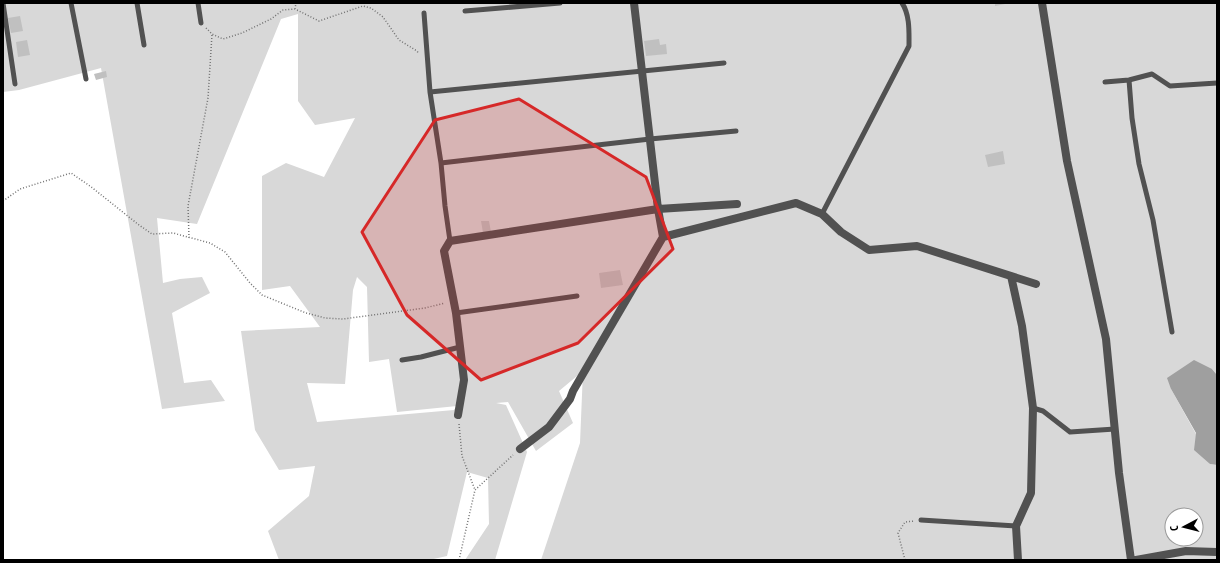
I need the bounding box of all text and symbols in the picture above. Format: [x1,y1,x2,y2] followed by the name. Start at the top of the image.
[1164,507,1204,547] north arrow
[1167,525,1181,532] text: С

